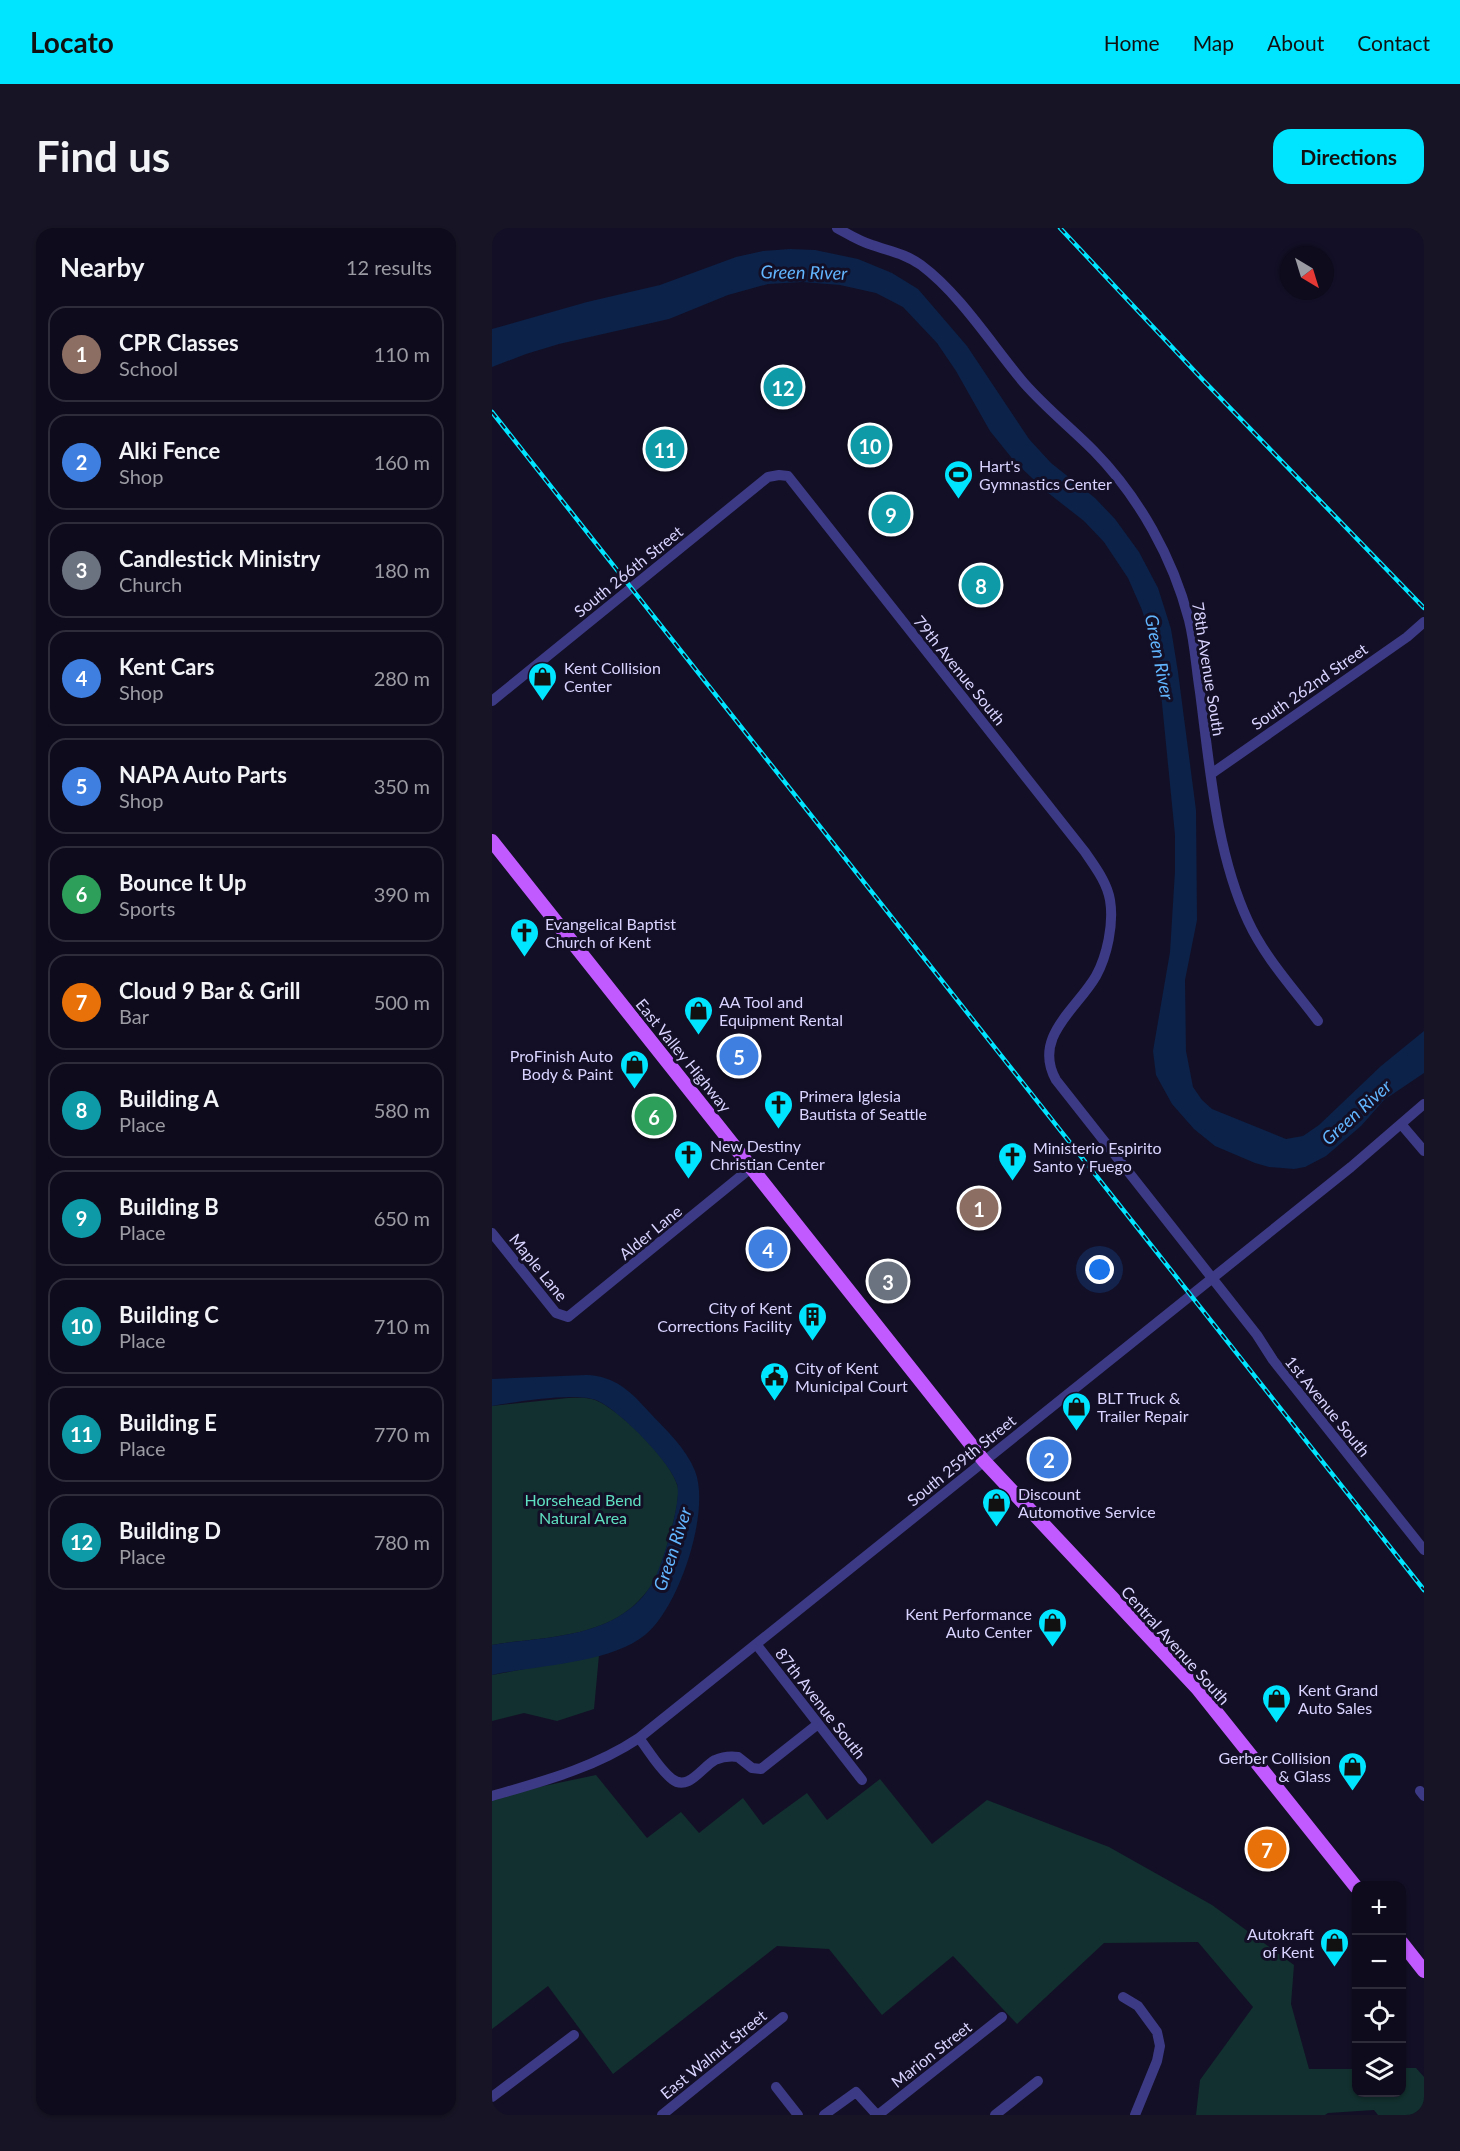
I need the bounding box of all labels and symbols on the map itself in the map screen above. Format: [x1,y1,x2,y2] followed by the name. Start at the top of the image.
[1280,246,1334,300] north arrow
[761,260,848,284] water label: Green River
[764,364,802,410] pin: 12
[850,422,890,468] pin: 10
[646,426,684,472] pin: 11
[979,456,1112,493] place label: Hart's Gymnastics Center
[942,458,974,500] sports icon: Hart's Gymnastics Center
[872,492,910,536] pin: 9
[570,521,686,621] street label: South 266th Street
[962,562,1000,608] pin: 8
[1189,601,1229,737] street label: 78th Avenue South
[910,612,1010,728] street label: 79th Avenue South
[1141,612,1179,702] water label: Green River
[1247,639,1371,733] street label: South 262nd Street
[564,658,661,695] place label: Kent Collision Center
[527,660,559,702] shop icon: Kent Collision Center
[545,914,676,951] place label: Evangelical Baptist Church of Kent
[508,916,540,958] church icon: Evangelical Baptist Church of Kent
[719,992,843,1029] place label: AA Tool and Equipment Rental
[682,994,714,1036] shop icon: AA Tool and Equipment Rental
[632,995,736,1116] street label: East Valley Highway
[720,1034,758,1078] pin: 5
[510,1046,613,1083] place label: ProFinish Auto Body & Paint
[618,1048,650,1090] shop icon: ProFinish Auto Body & Paint
[1316,1074,1396,1149] water label: Green River
[799,1086,927,1123] place label: Primera Iglesia Bautista of Seattle
[762,1088,794,1130] church icon: Primera Iglesia Bautista of Seattle
[634,1094,674,1138] pin: 6
[710,1136,825,1173] place label: New Destiny Christian Center
[673,1138,705,1180] church icon: New Destiny Christian Center
[1033,1138,1162,1175] place label: Ministerio Espirito Santo y Fuego
[996,1140,1028,1182] church icon: Ministerio Espirito Santo y Fuego
[960,1186,998,1230] pin: 1
[615,1201,685,1263] street label: Alder Lane
[748,1226,788,1272] pin: 4
[506,1229,572,1305] street label: Maple Lane
[1085,1255,1114,1284] your location
[868,1258,908,1304] pin: 3
[657,1298,793,1335] place label: City of Kent Corrections Facility
[797,1300,829,1342] building icon: City of Kent Corrections Facility
[1282,1352,1374,1460] street label: 1st Avenue South
[795,1358,908,1395] place label: City of Kent Municipal Court
[758,1360,790,1402] public building icon: City of Kent Municipal Court
[1097,1388,1189,1425] place label: BLT Truck & Trailer Repair
[1060,1390,1092,1432] shop icon: BLT Truck & Trailer Repair
[903,1410,1019,1510] street label: South 259th Street
[1030,1436,1068,1482] pin: 2
[1018,1484,1156,1521] place label: Discount Automotive Service
[981,1486,1013,1528] shop icon: Discount Automotive Service
[524,1490,642,1527] park label: Horsehead Bend Natural Area
[648,1504,696,1594] water label: Green River
[1118,1582,1234,1708] street label: Central Avenue South
[905,1604,1032,1641] place label: Kent Performance Auto Center
[1037,1606,1069,1648] shop icon: Kent Performance Auto Center
[772,1644,870,1762] street label: 87th Avenue South
[1298,1680,1378,1717] place label: Kent Grand Auto Sales
[1261,1682,1293,1724] shop icon: Kent Grand Auto Sales
[1218,1748,1331,1785] place label: Gerber Collision & Glass
[1336,1750,1368,1792] shop icon: Gerber Collision & Glass
[1248,1826,1286,1872] pin: 7
[1247,1924,1314,1961] place label: Autokraft of Kent
[1319,1926,1351,1968] shop icon: Autokraft of Kent
[656,2005,770,2103] street label: East Walnut Street
[887,2017,975,2091] street label: Marion Street

